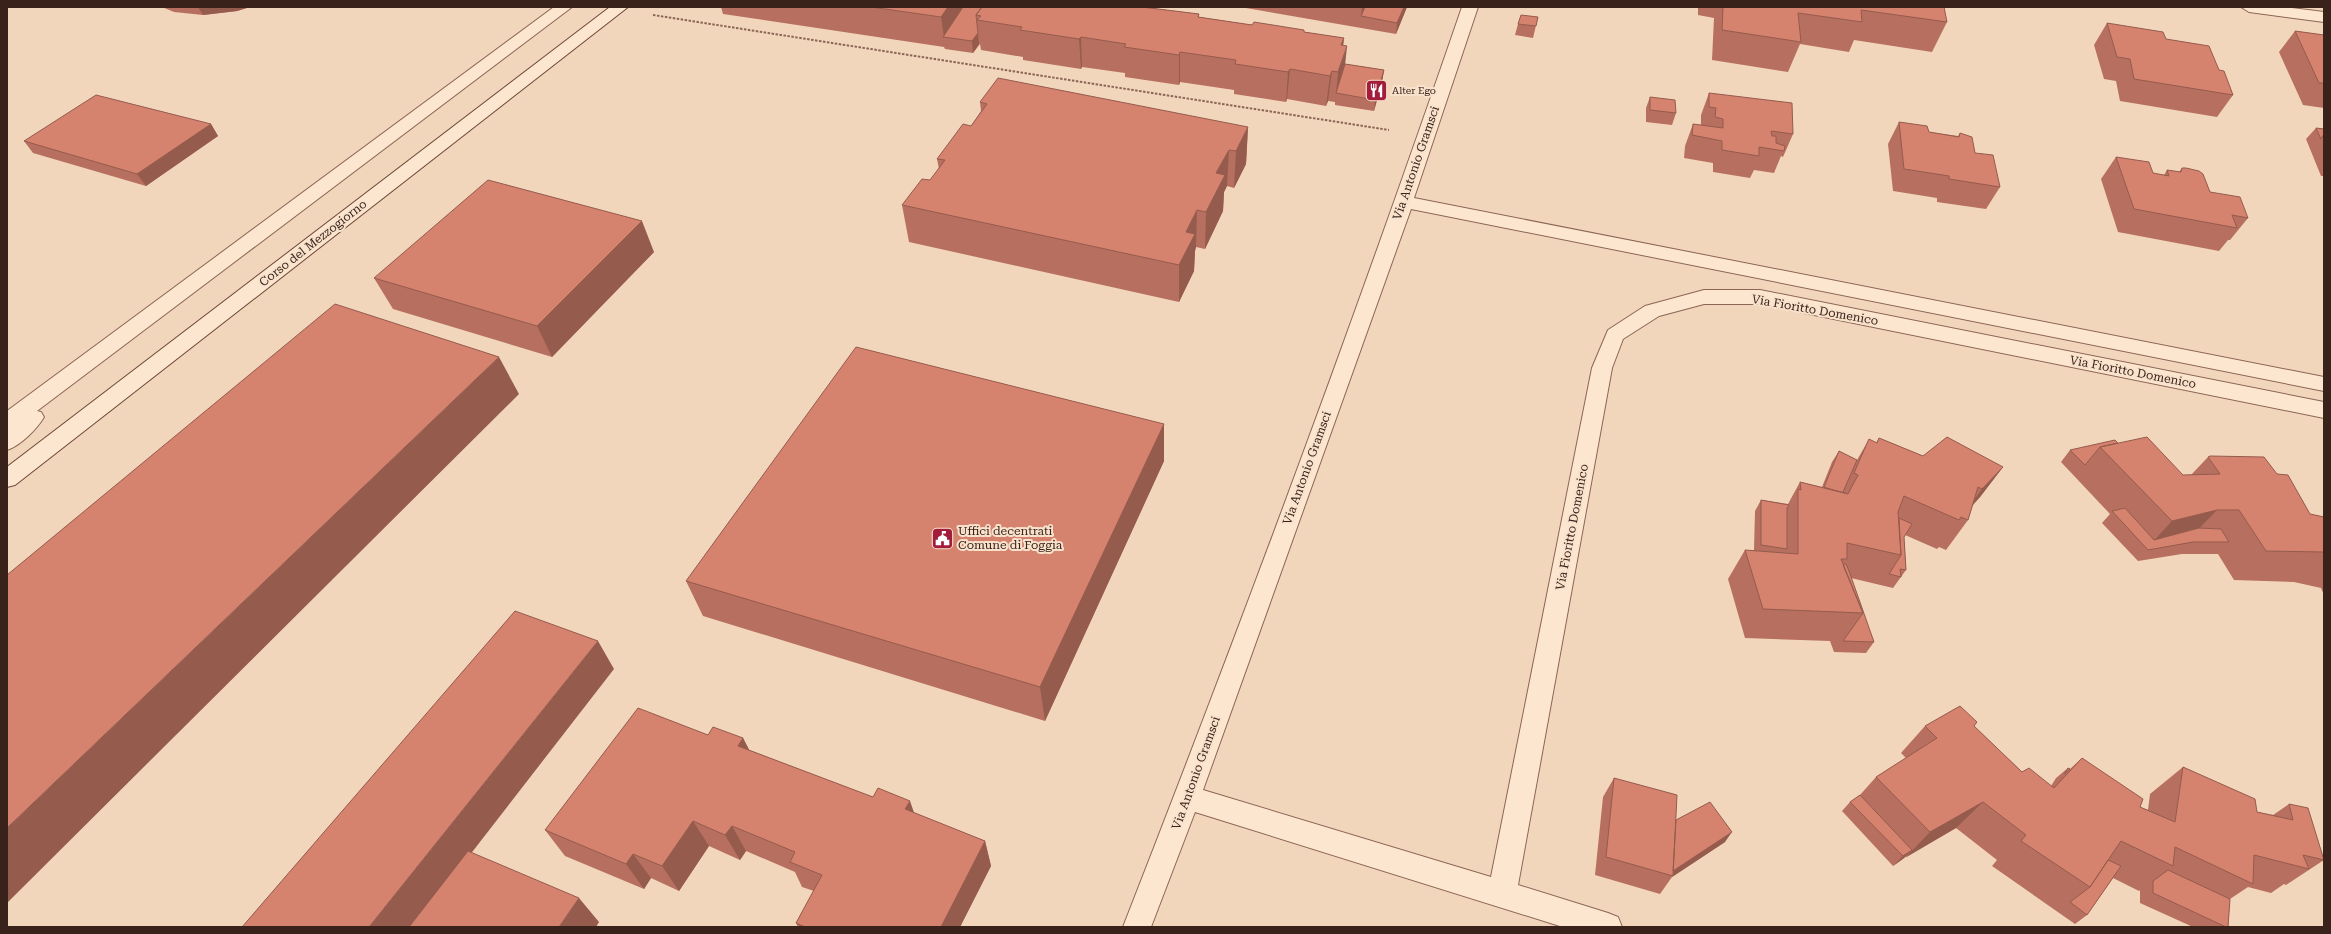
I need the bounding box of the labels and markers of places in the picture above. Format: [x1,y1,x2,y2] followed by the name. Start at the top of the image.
[1363,77,1389,103] restaurant icon: Alter Ego
[1392,85,1436,96] place label: Alter Ego
[958,524,1063,552] place label: Uffici decentrati Comune di Foggia
[930,525,956,551] public building icon: Uffici decentrati Comune di Foggia

